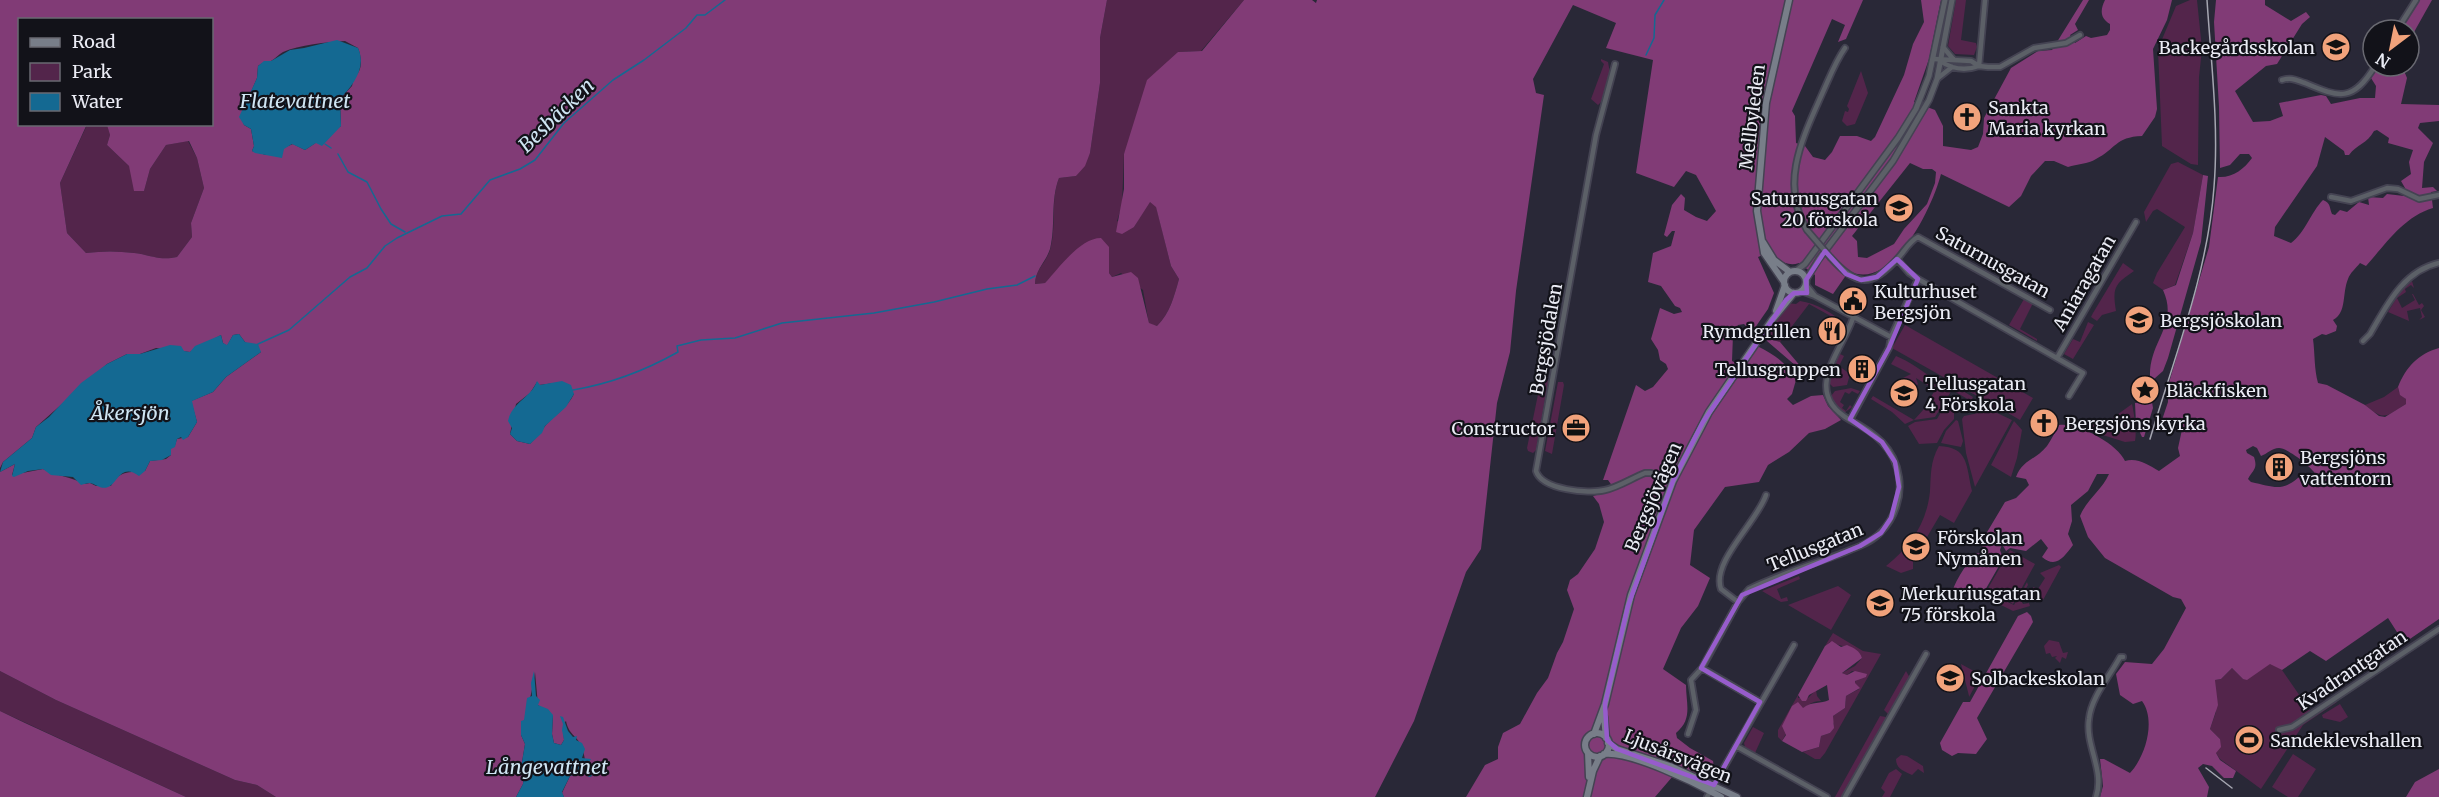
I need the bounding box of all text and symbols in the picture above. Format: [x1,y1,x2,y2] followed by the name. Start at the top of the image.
[18,18,213,126] legend
[2361,18,2421,78] north arrow
[72,30,116,53] text: Road
[2320,31,2352,63] school or university icon: Backegårdsskolan
[2159,36,2315,59] place label: Backegårdsskolan
[2372,49,2394,73] text: N
[72,60,113,83] text: Park
[1734,63,1770,171] street label: Mellbyleden
[513,73,599,157] water label: Besbäcken
[239,88,350,113] water label: Flatevattnet
[71,90,123,113] text: Water
[1988,96,2106,140] place label: Sankta Maria kyrkan
[1951,101,1983,133] church icon: Sankta Maria kyrkan
[1751,187,1878,231] place label: Saturnusgatan 20 förskola
[1883,192,1915,224] school or university icon: Saturnusgatan 20 förskola
[1932,221,2054,303] street label: Saturnusgatan
[2047,231,2121,336] street label: Aniaragatan
[1874,280,1977,324] place label: Kulturhuset Bergsjön
[1525,281,1567,397] street label: Bergsjödalen
[1837,285,1869,317] public building icon: Kulturhuset Bergsjön
[2123,304,2155,336] school or university icon: Bergsjöskolan
[2160,309,2282,332] place label: Bergsjöskolan
[1816,315,1848,347] restaurant icon: Rymdgrillen
[1702,320,1811,343] place label: Rymdgrillen
[1846,353,1878,385] building icon: Tellusgruppen
[1715,358,1841,381] place label: Tellusgruppen
[1925,372,2026,416] place label: Tellusgatan 4 Förskola
[2129,374,2161,406] place icon: Bläckfisken
[1888,377,1920,409] school or university icon: Tellusgatan 4 Förskola
[2166,379,2267,402] place label: Bläckfisken
[88,400,170,425] water label: Åkersjön
[2028,407,2060,439] church icon: Bergsjöns kyrka
[1560,412,1592,444] office icon: Constructor
[2065,412,2206,435] place label: Bergsjöns kyrka
[1451,417,1555,440] place label: Constructor
[1620,439,1686,555] street label: Bergsjövägen
[2299,446,2392,490] place label: Bergsjöns vattentorn
[2263,451,2295,483] building icon: Bergsjöns vattentorn
[1764,517,1866,577] street label: Tellusgatan
[1937,526,2023,570] place label: Förskolan Nymånen
[1900,531,1932,563] school or university icon: Förskolan Nymånen
[1901,582,2041,626] place label: Merkuriusgatan 75 förskola
[1864,587,1896,619] school or university icon: Merkuriusgatan 75 förskola
[2293,625,2411,715] street label: Kvadrantgatan
[1934,662,1966,694] school or university icon: Solbackeskolan
[1971,667,2105,690] place label: Solbackeskolan
[1621,724,1735,788] street label: Ljusårsvägen
[2233,724,2265,756] sports icon: Sandeklevshallen
[2270,729,2422,752] place label: Sandeklevshallen
[486,754,608,779] water label: Långevattnet

